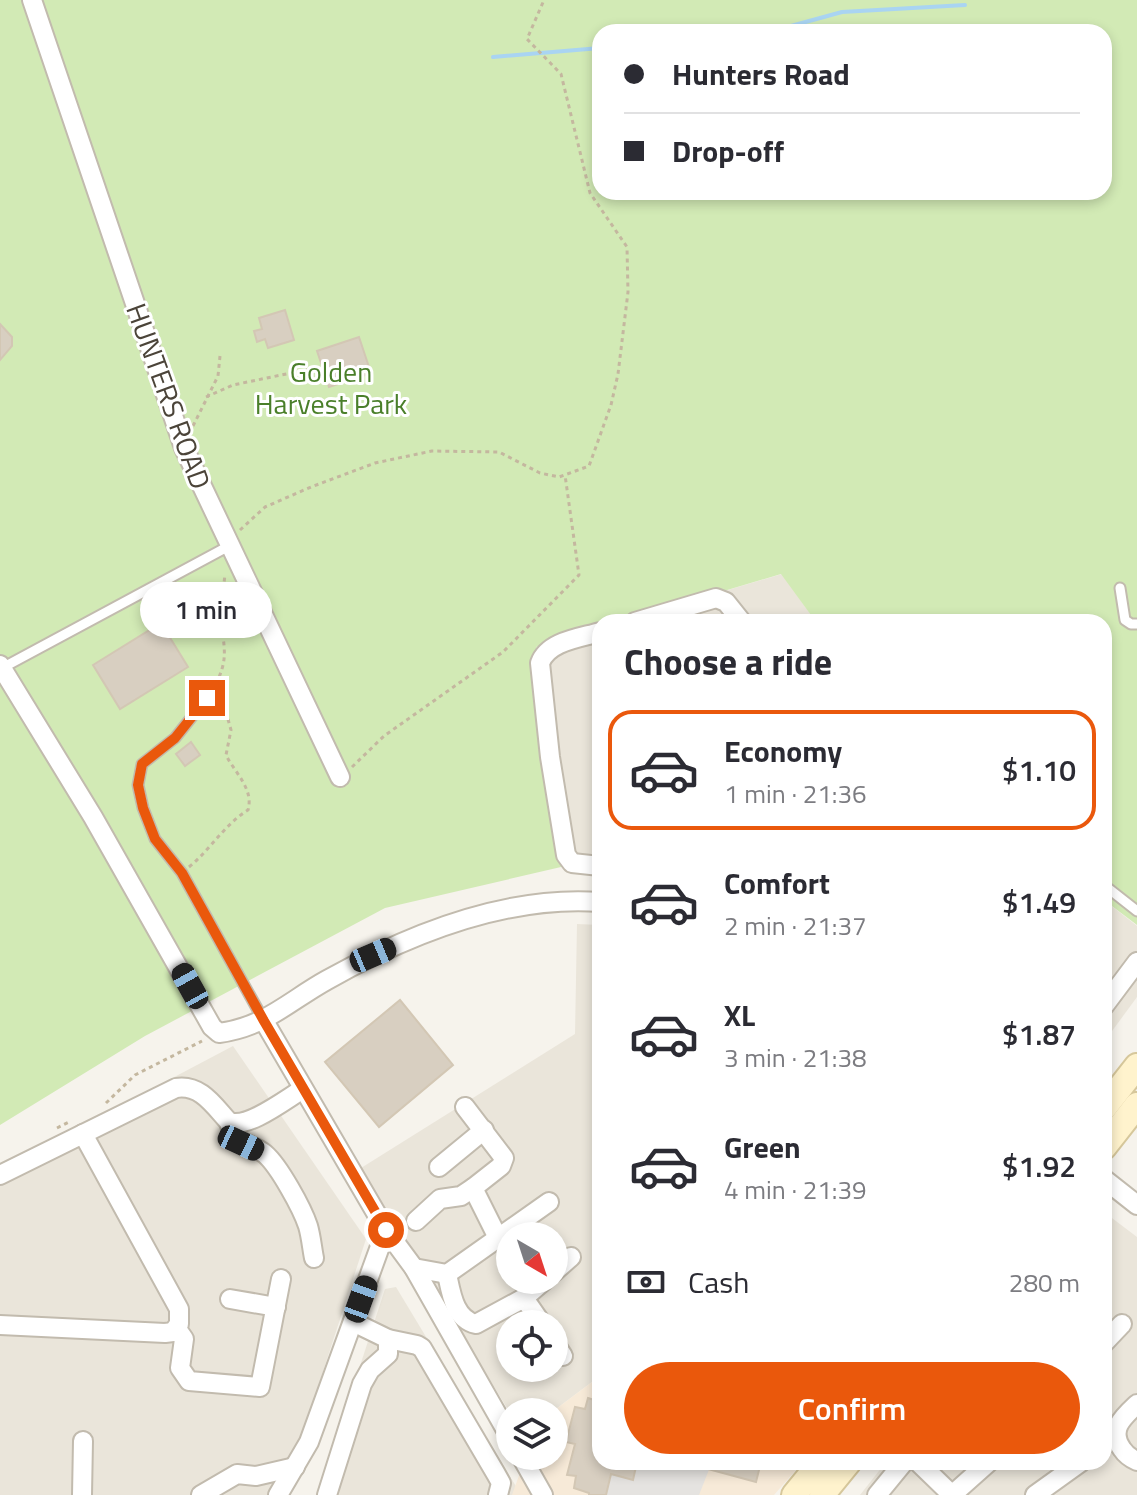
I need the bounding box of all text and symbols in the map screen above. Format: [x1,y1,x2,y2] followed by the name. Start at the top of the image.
[672,51,850,97] text: Hunters Road
[672,128,784,174] text: Drop-off
[115,297,223,495] street label: HUNTERS ROAD
[255,350,407,425] park label: Golden Harvest Park
[141,582,273,638] callout: 1 min
[175,590,237,629] text: 1 min
[624,634,832,689] text: Choose a ride
[189,680,225,716] route end
[724,728,842,774] text: Economy
[628,734,700,806] icon: car
[1002,747,1076,793] text: $1.10
[724,774,867,813] text: 1 min · 21:36
[724,860,830,906] text: Comfort
[628,866,700,938] icon: car
[1002,879,1076,925] text: $1.49
[724,906,867,945] text: 2 min · 21:37
[346,935,400,975] car
[168,959,212,1013] car
[724,992,755,1038] text: XL
[628,998,700,1070] icon: car
[1002,1011,1076,1057] text: $1.87
[724,1038,867,1077] text: 3 min · 21:38
[214,1122,268,1164] car
[724,1124,801,1170] text: Green
[628,1130,700,1202] icon: car
[1002,1143,1076,1189] text: $1.92
[724,1170,867,1209] text: 4 min · 21:39
[368,1212,404,1248] route start
[496,1222,568,1294] north arrow
[496,1222,568,1470] map controls
[688,1259,749,1305] text: Cash
[624,1260,668,1304] icon: cash
[1009,1263,1080,1302] text: 280 m
[342,1272,380,1326] car
[496,1310,568,1382] button: locate
[624,1362,1080,1454] button: Confirm
[496,1398,568,1470] button: layers

